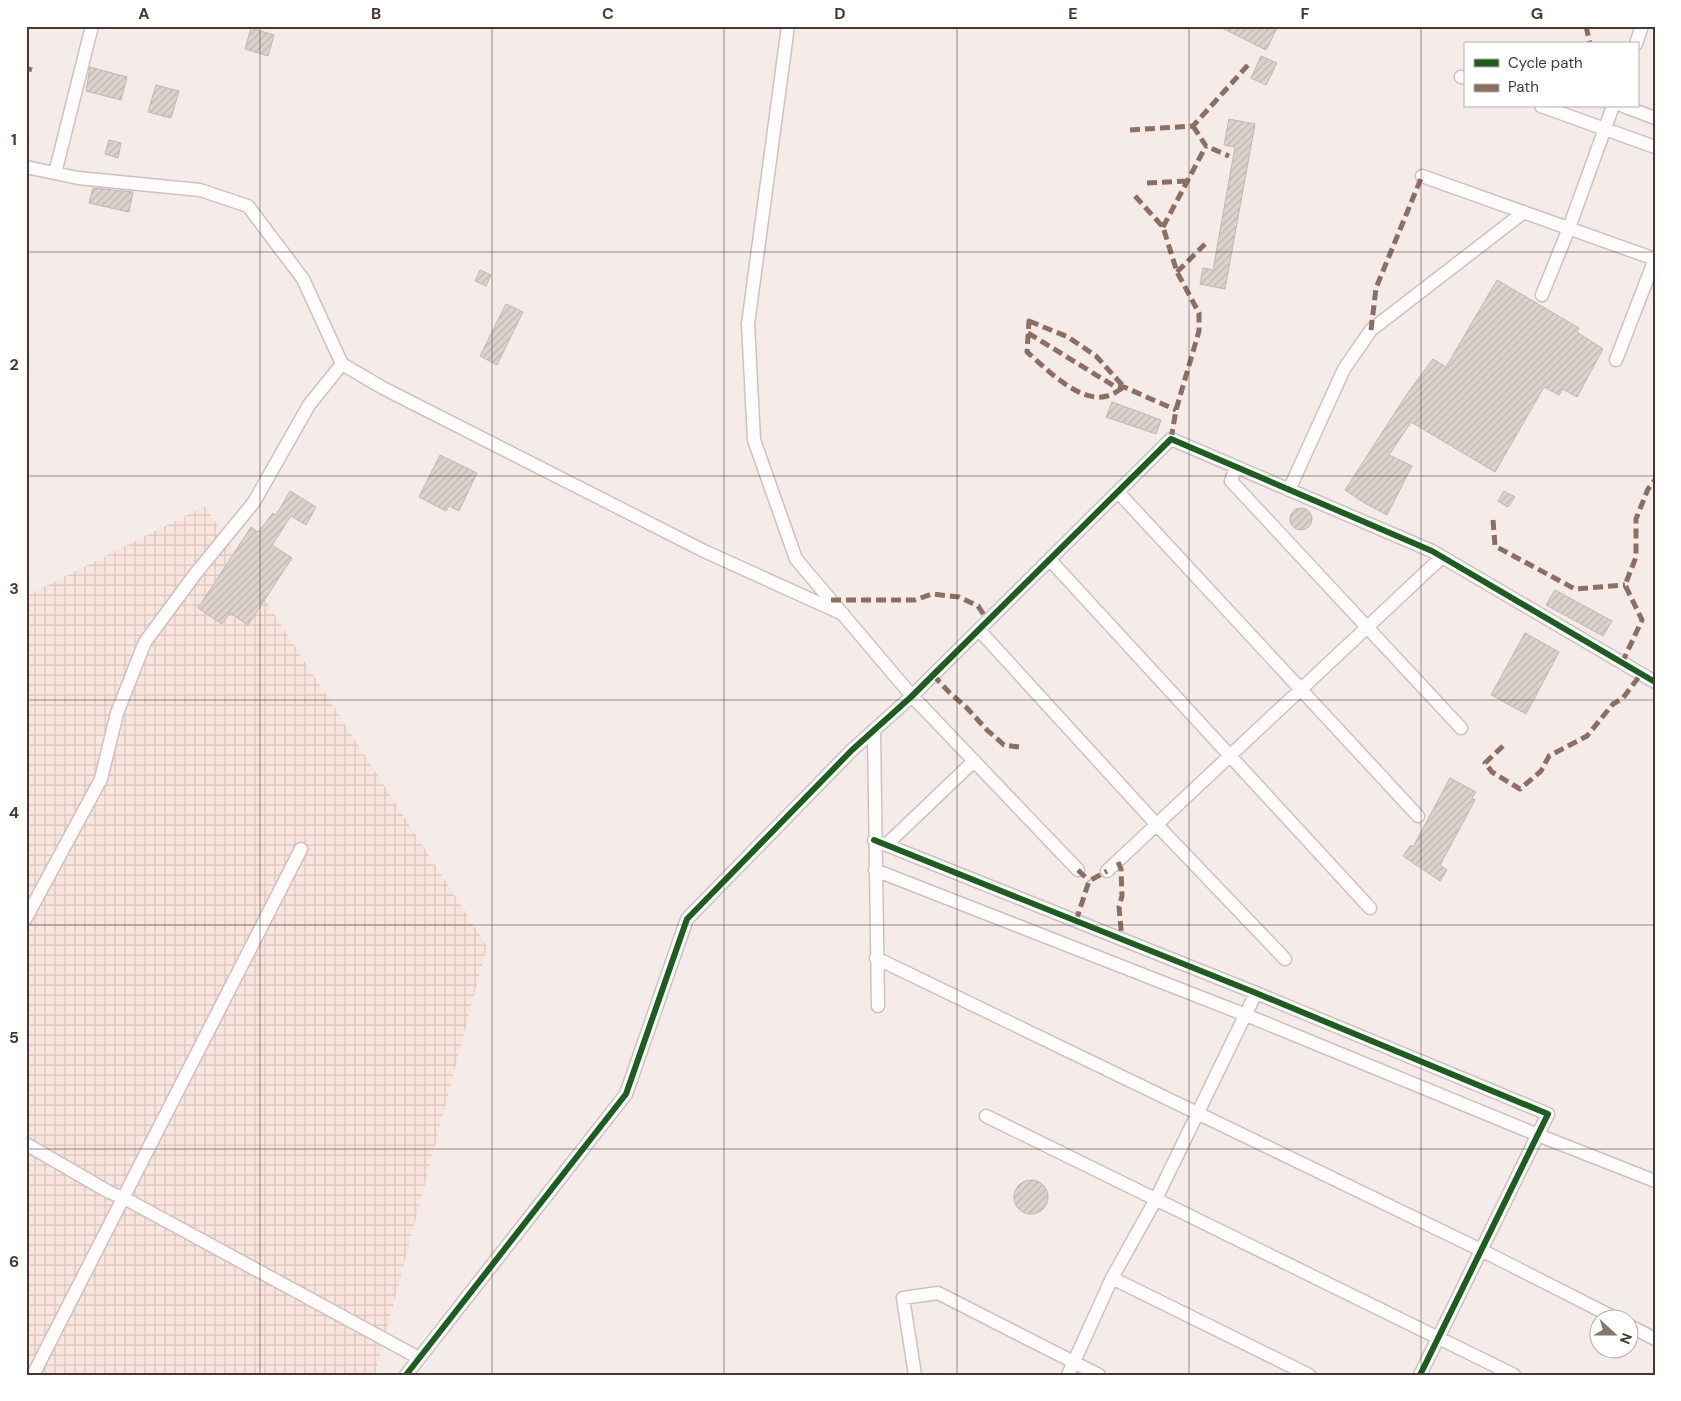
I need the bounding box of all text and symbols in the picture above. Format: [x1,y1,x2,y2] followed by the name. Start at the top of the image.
[138,3,150,24] text: A
[371,3,381,24] text: B
[602,3,614,24] text: C
[834,3,846,24] text: D
[1068,3,1078,24] text: E
[1301,3,1310,24] text: F
[1531,3,1543,24] text: G
[1464,42,1638,108] legend
[1508,53,1583,73] text: Cycle path
[1508,77,1539,97] text: Path
[11,129,17,150] text: 1
[9,354,19,375] text: 2
[9,578,19,599] text: 3
[9,802,19,823] text: 4
[9,1027,19,1048] text: 5
[9,1251,19,1272] text: 6
[1588,1308,1638,1358] north arrow
[1616,1331,1636,1347] text: N

